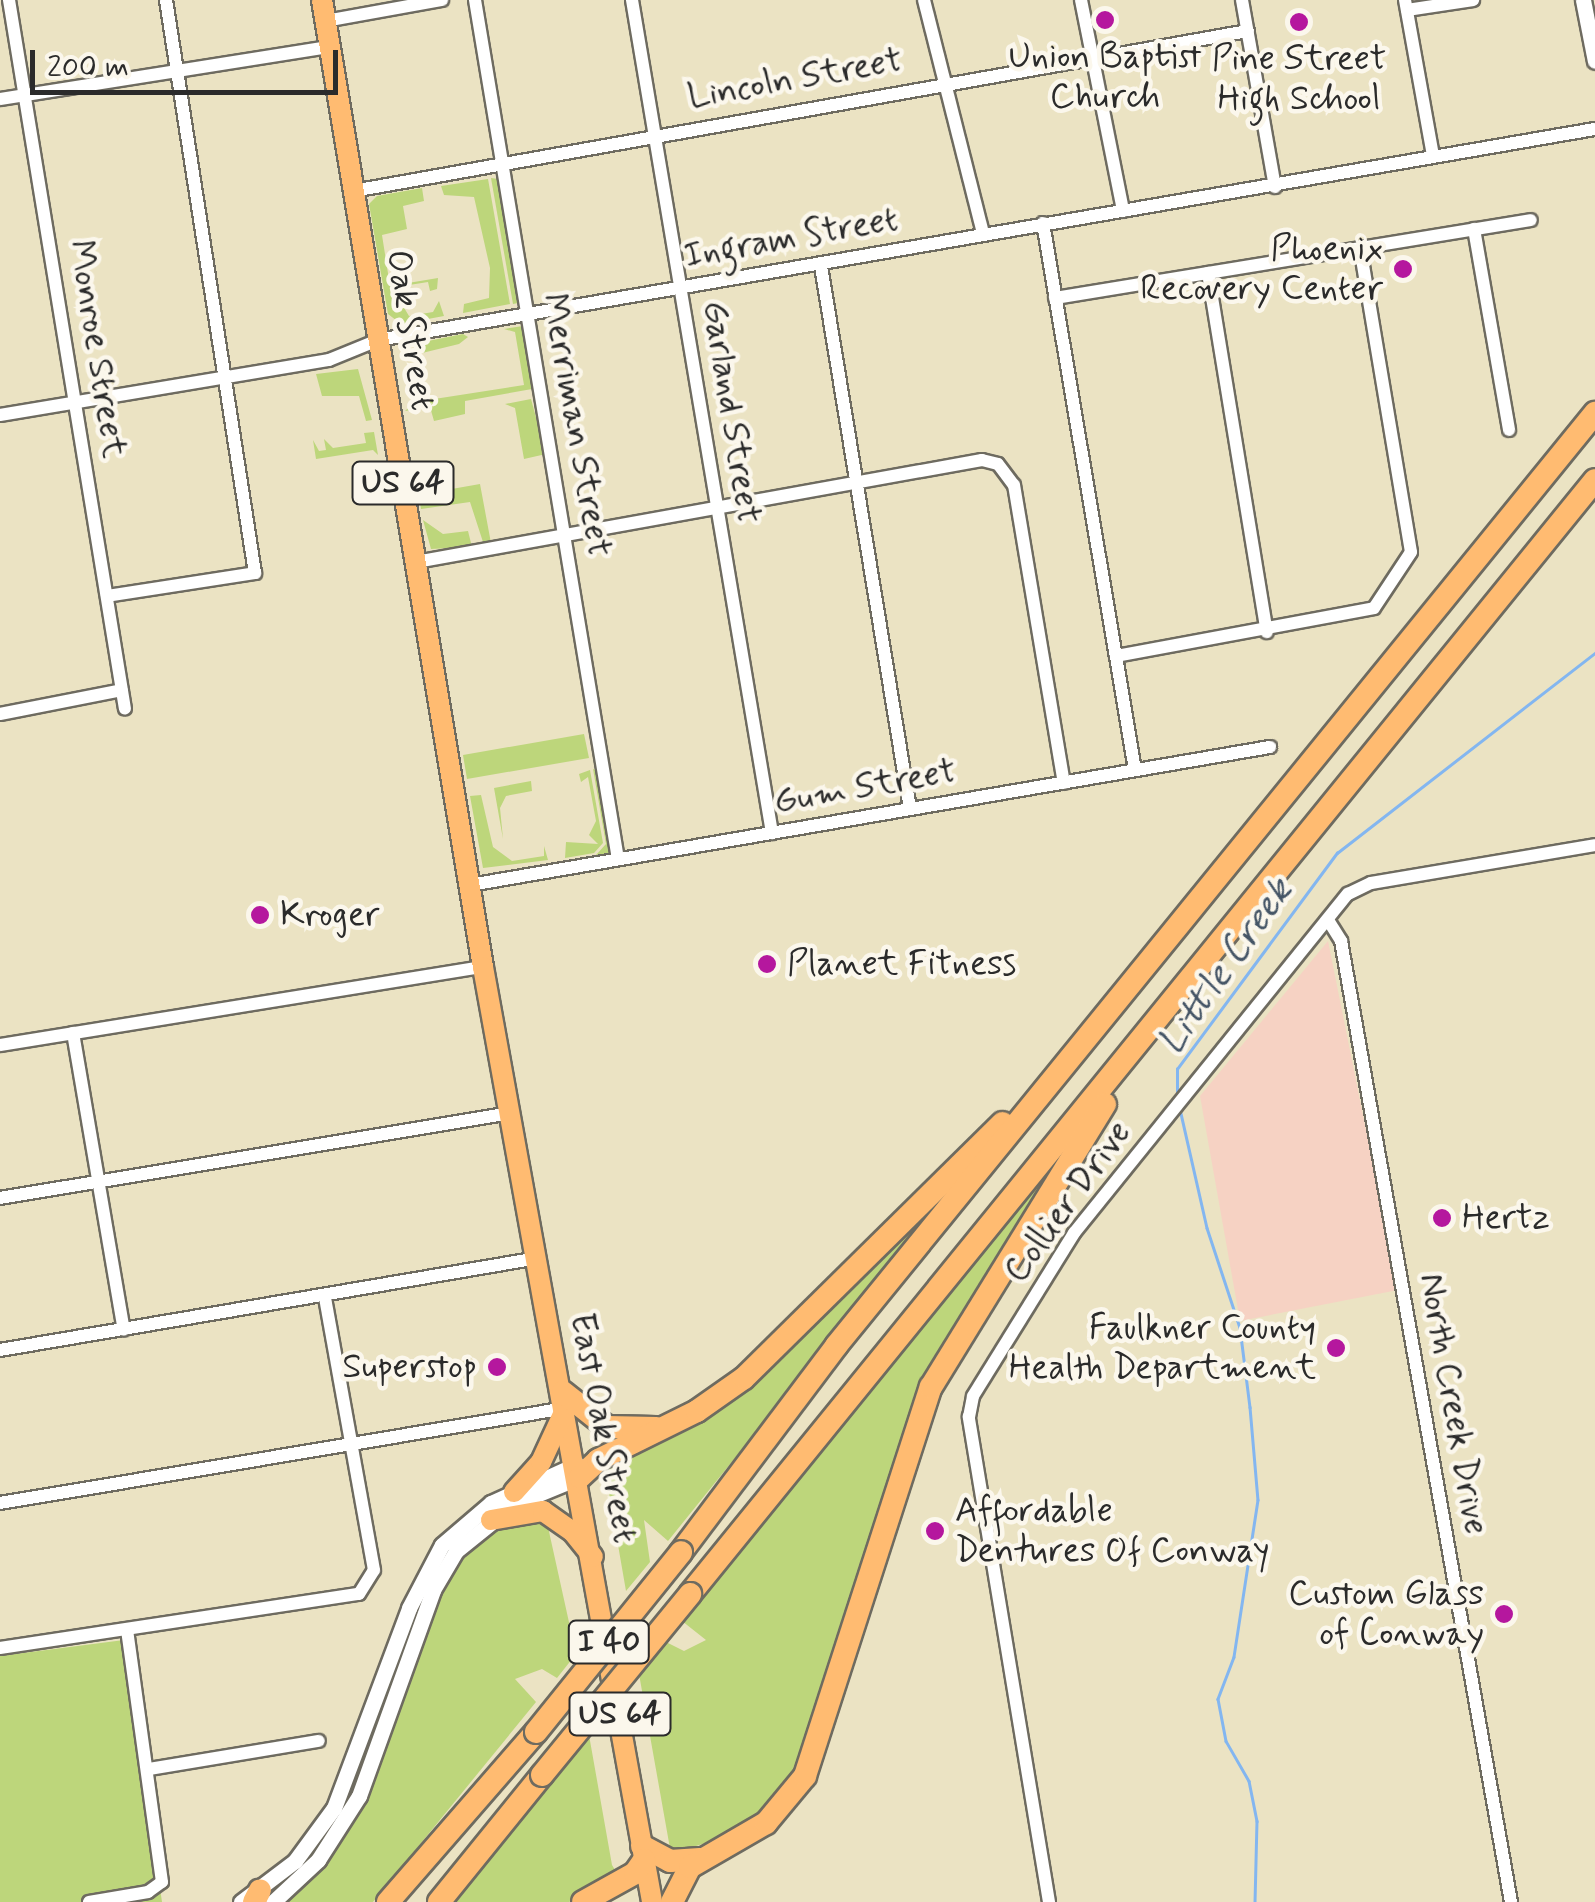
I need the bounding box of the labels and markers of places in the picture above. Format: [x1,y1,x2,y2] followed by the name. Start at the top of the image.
[1094,9,1116,31] marker: Union Baptist Church
[1288,11,1310,33] marker: Pine Street High School
[1008,36,1202,118] place label: Union Baptist Church
[1213,38,1385,120] place label: Pine Street High School
[1134,228,1383,310] place label: Phoenix Recovery Center
[1392,258,1414,280] marker: Phoenix Recovery Center
[280,894,380,936] place label: Kroger
[249,904,271,926] marker: Kroger
[787,943,1021,985] place label: Planet Fitness
[756,953,778,975] marker: Planet Fitness
[1462,1197,1550,1239] place label: Hertz
[1431,1207,1453,1229] marker: Hertz
[1009,1307,1316,1389] place label: Faulkner County Health Department
[1325,1337,1347,1359] marker: Faulkner County Health Department
[342,1346,477,1388] place label: Superstop
[486,1356,508,1378] marker: Superstop
[955,1490,1274,1572] place label: Affordable Dentures Of Conway
[924,1520,946,1542] marker: Affordable Dentures Of Conway
[1289,1573,1484,1655] place label: Custom Glass of Conway
[1493,1603,1515,1625] marker: Custom Glass of Conway

